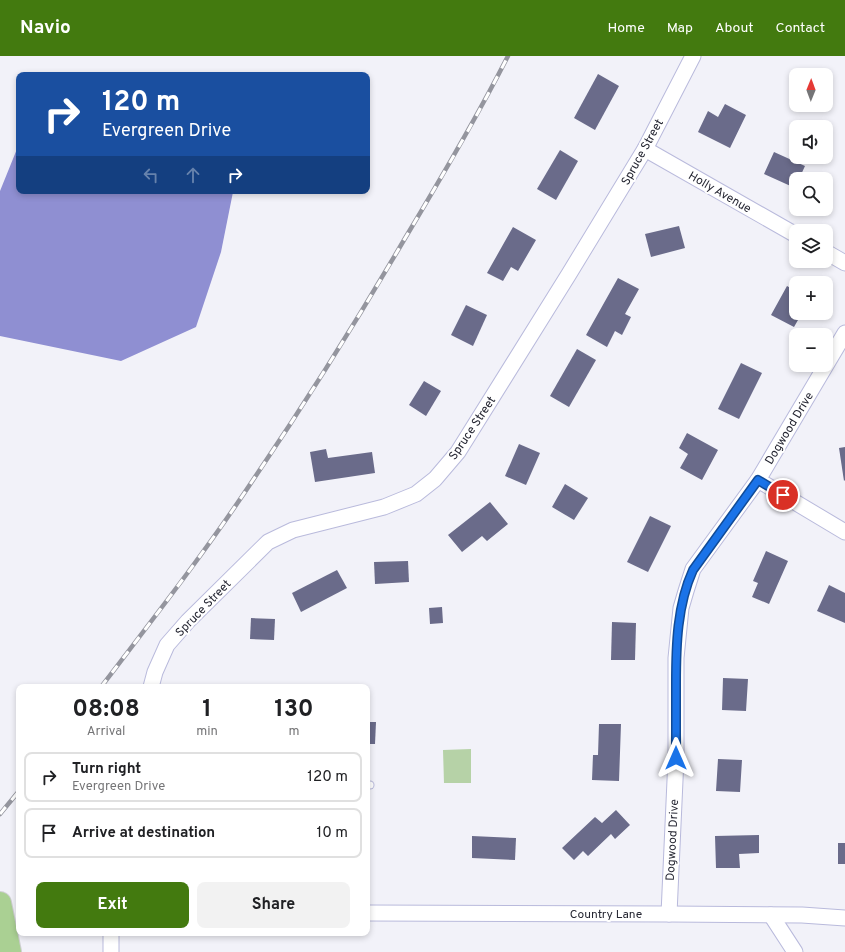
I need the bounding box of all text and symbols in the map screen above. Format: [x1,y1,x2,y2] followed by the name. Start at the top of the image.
[20,16,71,40] text: Navio
[608,20,645,37] text: Home
[667,20,693,37] text: Map
[715,20,754,37] text: About
[776,20,825,37] text: Contact
[789,68,833,112] north arrow
[789,68,833,372] map controls
[102,85,180,121] text: 120 m
[36,88,88,140] icon: right
[618,116,668,189] street label: Spruce Street
[102,120,231,143] text: Evergreen Drive
[789,120,833,164] button: sound
[140,164,162,186] icon: left
[182,164,204,186] icon: ahead
[224,164,246,186] icon: right
[685,168,754,217] street label: Holly Avenue
[789,172,833,216] button: search
[789,224,833,268] button: layers
[789,276,833,320] button: +
[789,328,833,372] button: −
[762,389,818,468] street label: Dogwood Drive
[446,394,500,464] street label: Spruce Street
[766,478,800,512] pin
[772,484,794,506] icon: arrive
[172,577,235,641] street label: Spruce Street
[72,695,140,725] text: 08:08
[202,695,212,725] text: 1
[274,695,314,725] text: 130
[87,724,126,740] text: Arrival
[196,724,218,740] text: min
[288,724,299,740] text: m
[655,737,697,779] position arrow
[72,760,141,779] text: Turn right
[38,766,60,788] icon: right
[307,768,348,787] text: 120 m
[72,779,165,795] text: Evergreen Drive
[663,799,683,881] street label: Dogwood Drive
[38,822,60,844] icon: arrive
[72,824,215,843] text: Arrive at destination
[317,824,348,843] text: 10 m
[36,882,189,928] button: Exit
[197,882,350,928] button: Share
[570,907,642,923] street label: Country Lane

